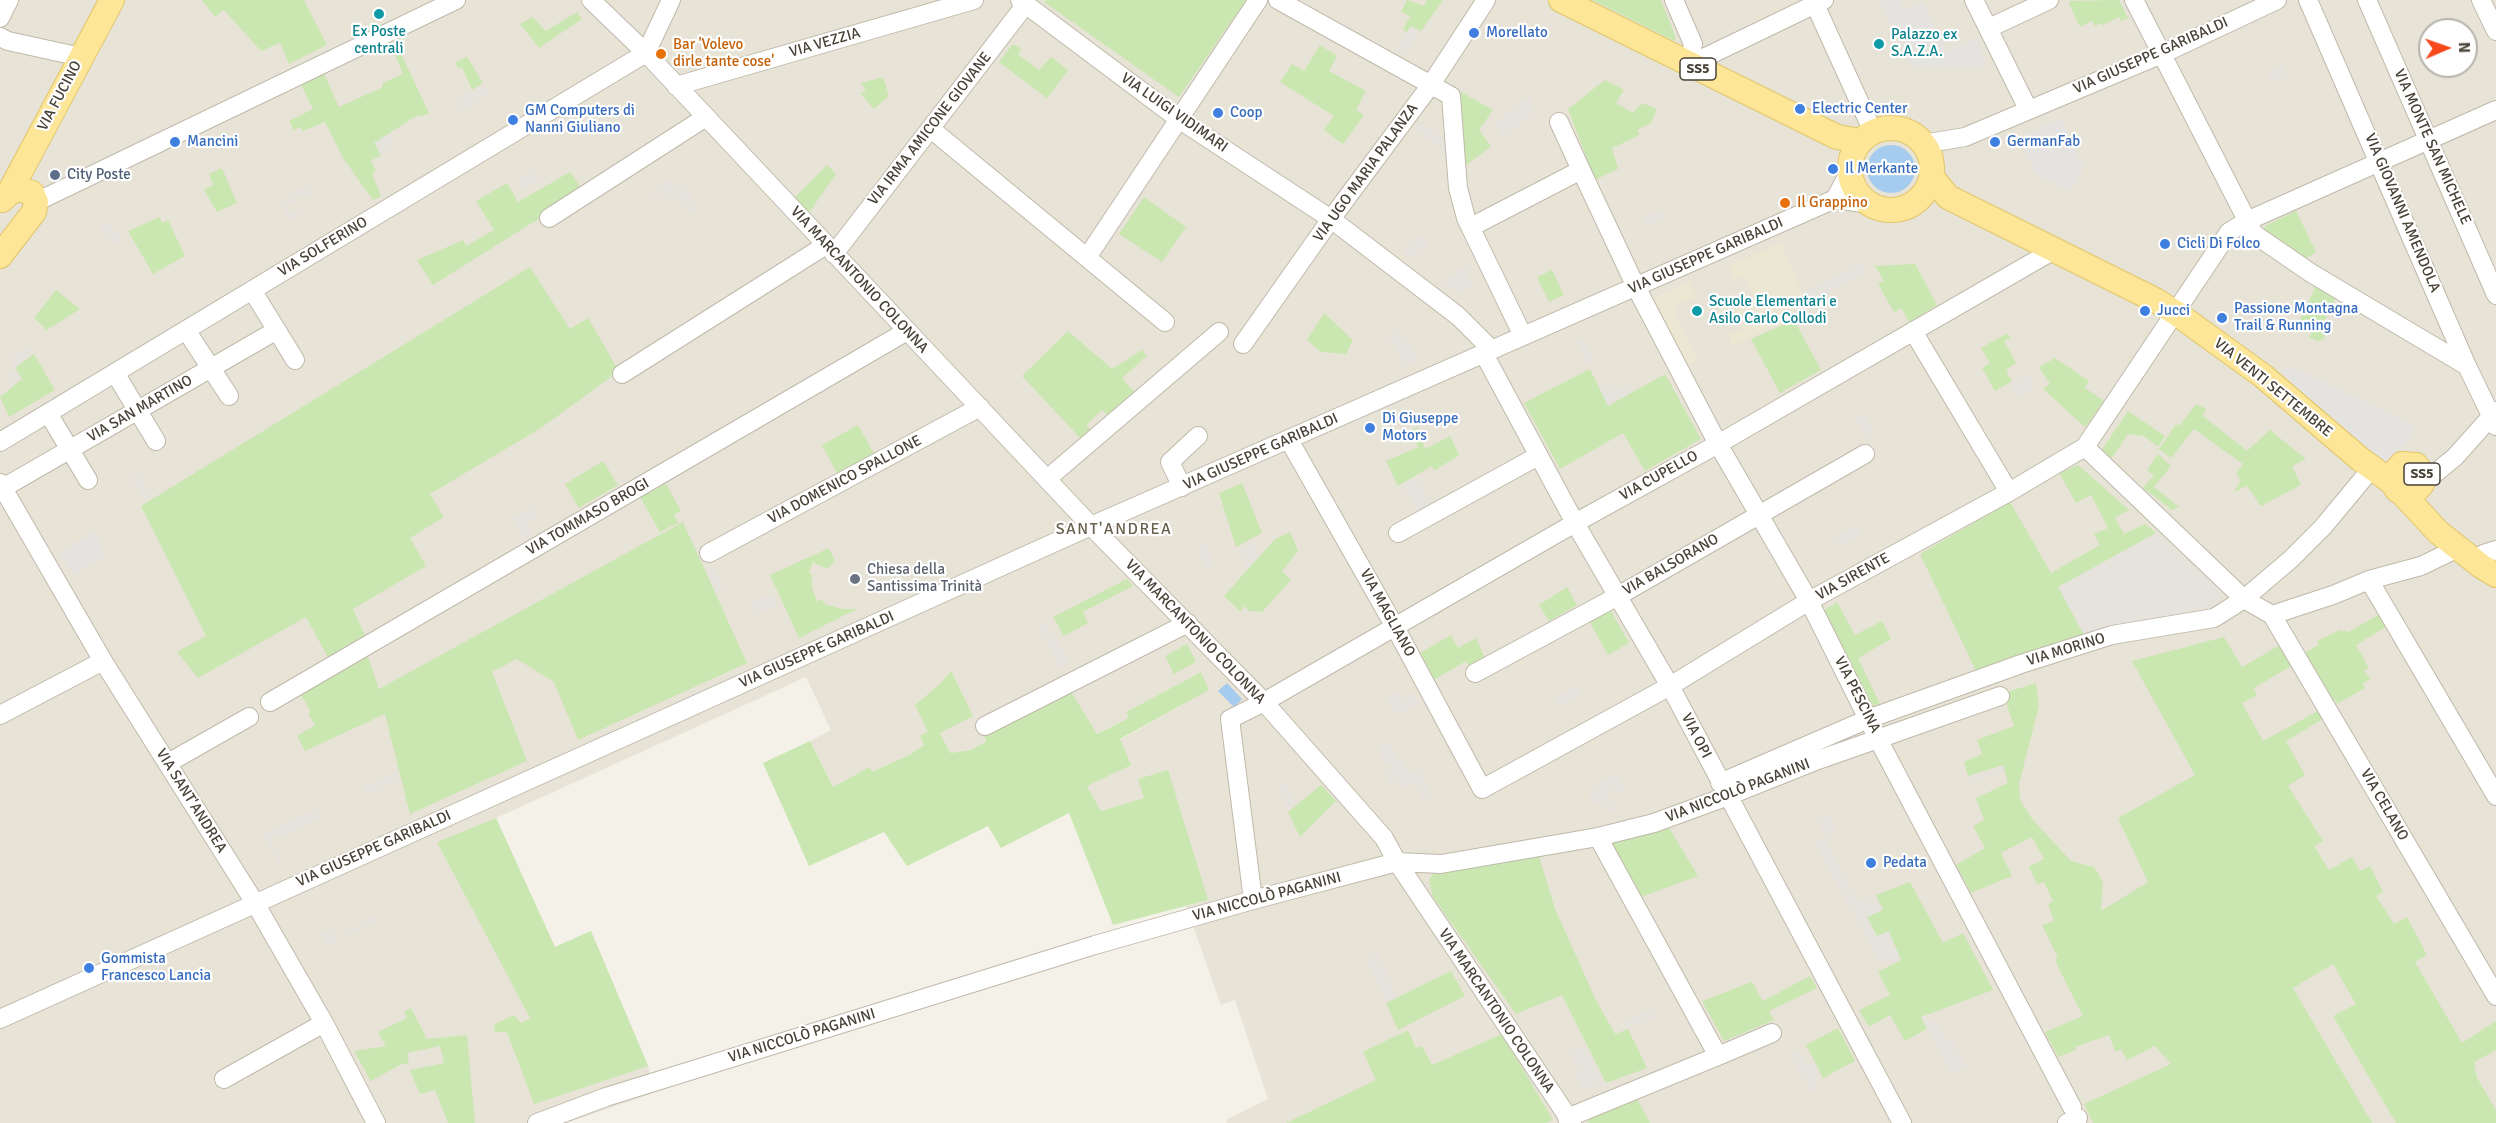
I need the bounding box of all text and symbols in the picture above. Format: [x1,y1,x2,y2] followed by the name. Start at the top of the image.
[372,7,386,21] marker: Ex Poste centrali
[2071,14,2231,98] street label: VIA GIUSEPPE GARIBALDI
[2418,18,2478,78] north arrow
[352,23,406,58] place label: Ex Poste centrali
[787,24,863,62] street label: VIA VEZZIA
[1486,24,1548,42] place label: Morellato
[1467,26,1481,40] marker: Morellato
[1891,26,1958,61] place label: Palazzo ex S.A.Z.A.
[673,36,774,71] place label: Bar 'Volevo dirle tante cose'
[1872,37,1886,51] marker: Palazzo ex S.A.Z.A.
[2454,42,2474,53] text: N
[654,47,668,61] marker: Bar 'Volevo dirle tante cose'
[865,49,995,209] street label: VIA IRMA AMICONE GIOVANE
[34,58,86,134] street label: VIA FUCINO
[1680,58,1716,80] road number: SS5
[2390,67,2474,227] street label: VIA MONTE SAN MICHELE
[1117,69,1231,157] street label: VIA LUIGI VIDIMARI
[1310,100,1422,246] street label: VIA UGO MARIA PALANZA
[1812,100,1908,118] place label: Electric Center
[525,102,635,137] place label: GM Computers di Nanni Giuliano
[1793,102,1807,116] marker: Electric Center
[1230,104,1262,122] place label: Coop
[1211,106,1225,120] marker: Coop
[506,113,520,127] marker: GM Computers di Nanni Giuliano
[2360,131,2444,295] street label: VIA GIOVANNI AMENDOLA
[187,133,238,151] place label: Mancini
[2007,133,2080,151] place label: GermanFab
[168,135,182,149] marker: Mancini
[1988,135,2002,149] marker: GermanFab
[1845,160,1918,178] place label: Il Merkante
[1826,162,1840,176] marker: Il Merkante
[67,166,131,184] place label: City Poste
[48,168,62,182] marker: City Poste
[1797,194,1868,212] place label: Il Grappino
[1778,196,1792,210] marker: Il Grappino
[786,203,932,357] street label: VIA MARCANTONIO COLONNA
[275,213,371,281] street label: VIA SOLFERINO
[1626,214,1786,298] street label: VIA GIUSEPPE GARIBALDI
[2177,235,2260,253] place label: Cicli Di Folco
[2158,237,2172,251] marker: Cicli Di Folco
[1709,293,1837,328] place label: Scuole Elementari e Asilo Carlo Collodi
[2234,300,2358,335] place label: Passione Montagna Trail & Running
[2157,302,2190,320] place label: Jucci
[1690,304,1704,318] marker: Scuole Elementari e Asilo Carlo Collodi
[2138,304,2152,318] marker: Jucci
[2215,311,2229,325] marker: Passione Montagna Trail & Running
[2210,335,2336,441] street label: VIA VENTI SETTEMBRE
[84,372,196,446] street label: VIA SAN MARTINO
[1181,410,1341,494] street label: VIA GIUSEPPE GARIBALDI
[1382,410,1458,445] place label: Di Giuseppe Motors
[1363,421,1377,435] marker: Di Giuseppe Motors
[765,432,925,528] street label: VIA DOMENICO SPALLONE
[1617,447,1701,505] street label: VIA CUPELLO
[2404,463,2440,485] road number: SS5
[523,474,653,560] street label: VIA TOMMASO BROGI
[1056,520,1172,540] district label: SANT'ANDREA
[1620,530,1722,600] street label: VIA BALSORANO
[1813,549,1893,605] street label: VIA SIRENTE
[1121,556,1269,708] street label: VIA MARCANTONIO COLONNA
[867,561,982,596] place label: Chiesa della Santissima Trinità
[1355,566,1419,660] street label: VIA MAGLIANO
[848,572,862,586] marker: Chiesa della Santissima Trinità
[737,608,897,692] street label: VIA GIUSEPPE GARIBALDI
[2025,630,2107,670] street label: VIA MORINO
[1830,654,1884,736] street label: VIA PESCINA
[1677,710,1715,762] street label: VIA OPI
[152,746,230,856] street label: VIA SANT'ANDREA
[1663,755,1813,827] street label: VIA NICCOLÒ PAGANINI
[2356,766,2412,844] street label: VIA CELANO
[294,807,454,891] street label: VIA GIUSEPPE GARIBALDI
[1883,854,1927,872] place label: Pedata
[1864,856,1878,870] marker: Pedata
[1191,869,1343,925] street label: VIA NICCOLÒ PAGANINI
[1434,925,1558,1097] street label: VIA MARCANTONIO COLONNA
[101,950,211,985] place label: Gommista Francesco Lancia
[82,961,96,975] marker: Gommista Francesco Lancia
[726,1005,878,1067] street label: VIA NICCOLÒ PAGANINI

